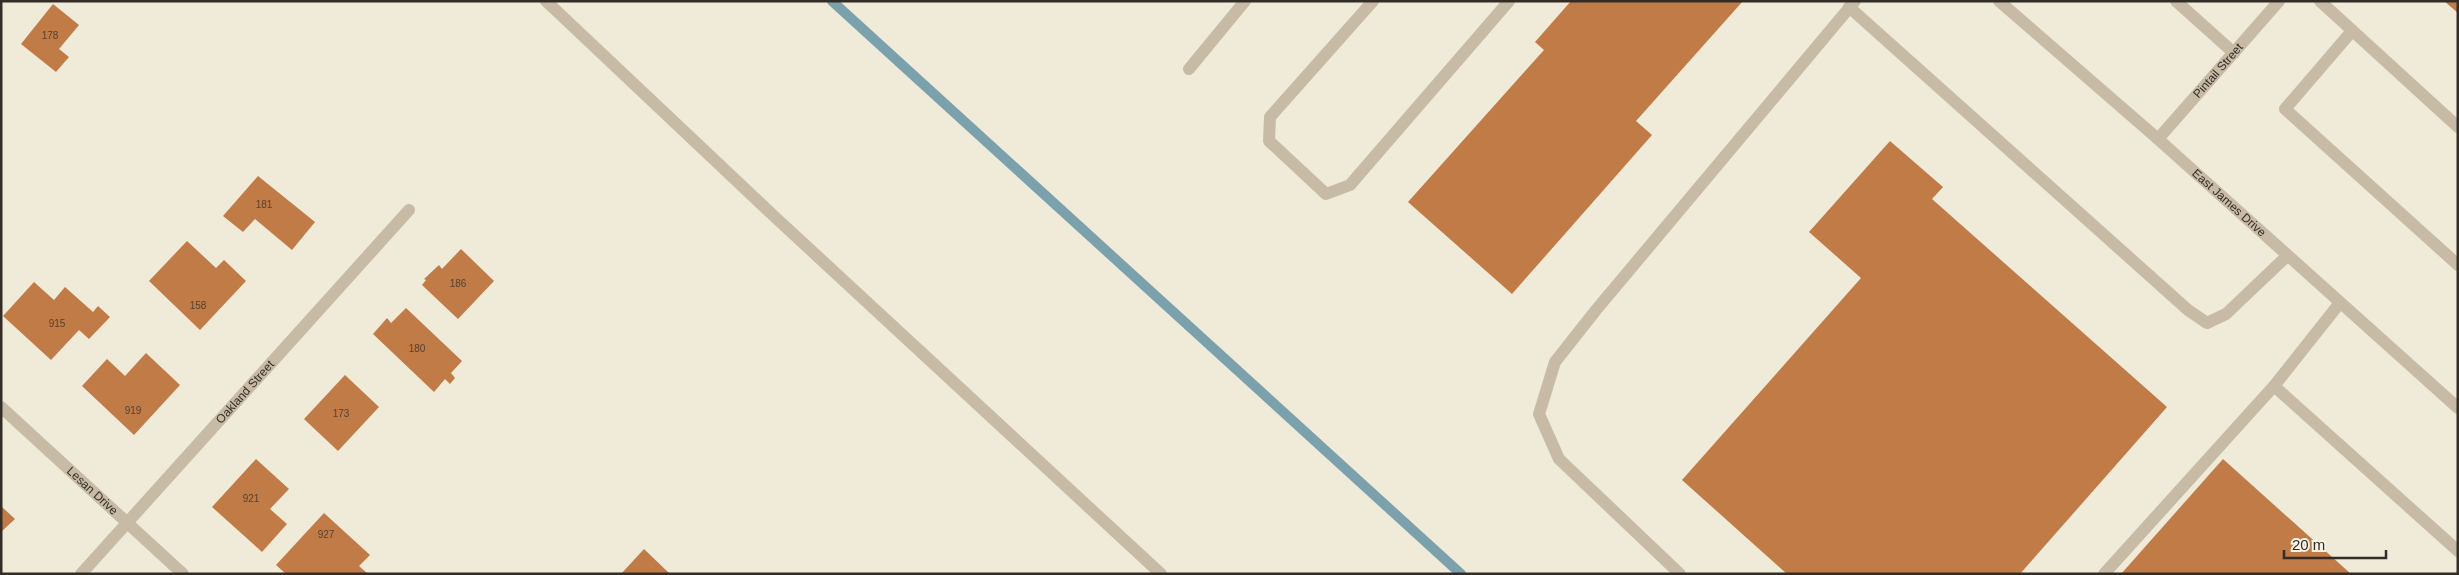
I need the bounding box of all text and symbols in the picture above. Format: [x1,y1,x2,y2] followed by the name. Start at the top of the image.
[42,30,59,41] house number: 178
[2190,40,2246,101] street label: Pintail Street
[2189,166,2269,240] street label: East James Drive
[256,199,273,210] house number: 181
[450,278,467,289] house number: 186
[190,300,207,311] house number: 158
[49,318,66,329] house number: 915
[409,343,426,354] house number: 180
[213,357,277,426] street label: Oakland Street
[125,405,142,416] house number: 919
[333,408,350,419] house number: 173
[64,464,121,518] street label: Lesan Drive
[243,493,260,504] house number: 921
[2284,528,2386,560] scale bar
[318,529,335,540] house number: 927
[2292,536,2325,553] text: 20 m

